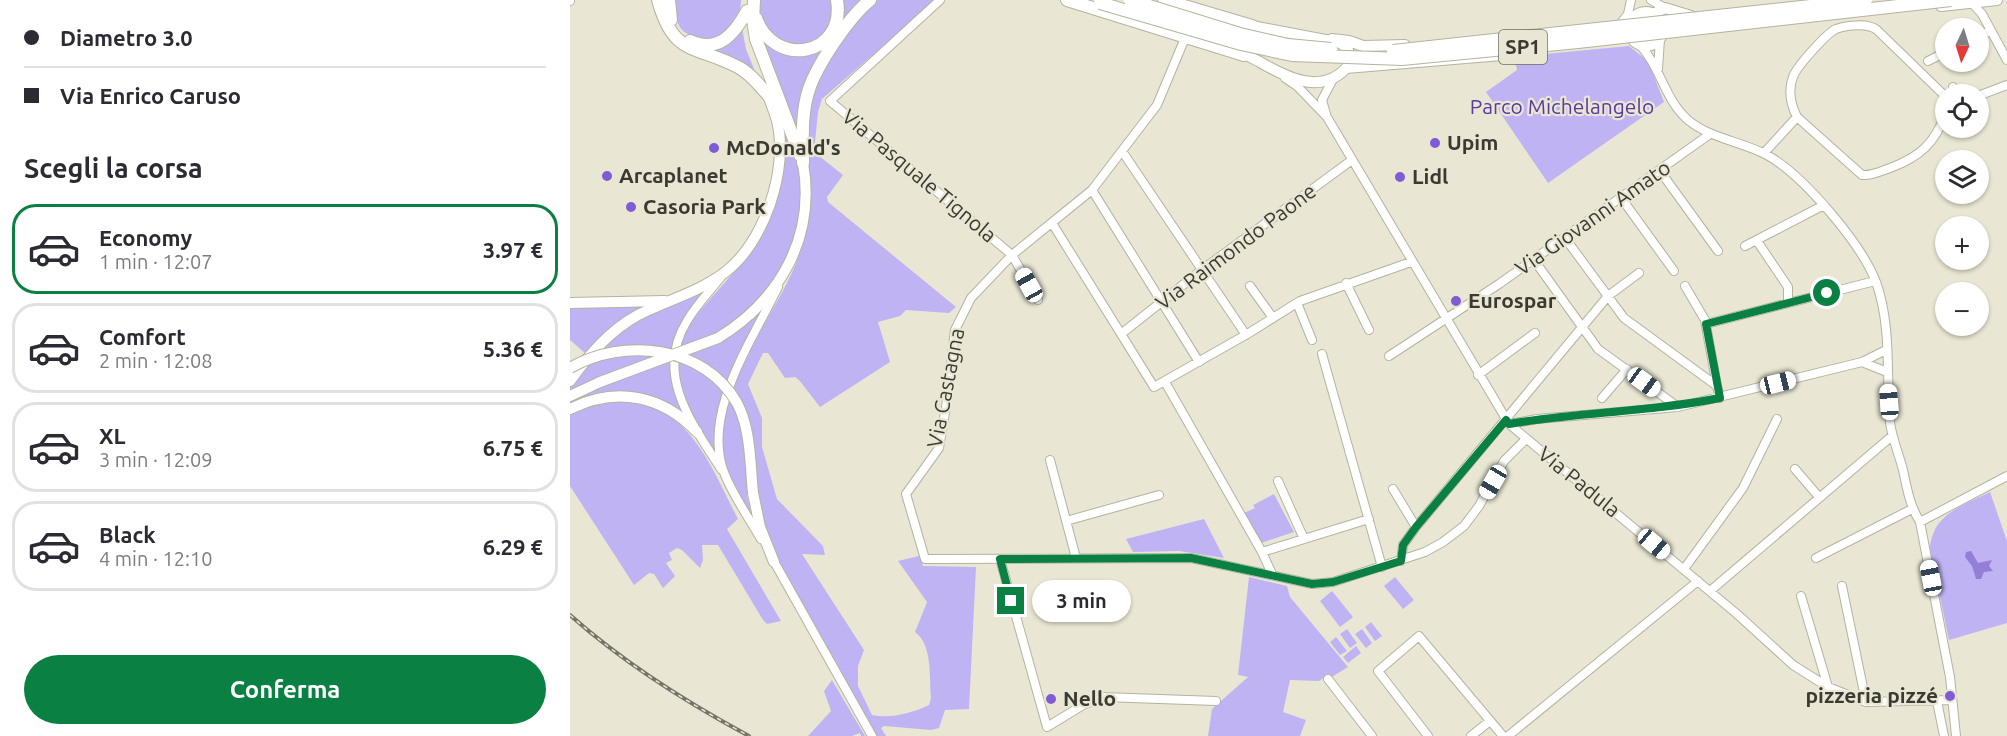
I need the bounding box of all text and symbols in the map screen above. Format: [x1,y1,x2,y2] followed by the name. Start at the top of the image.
[1935,18,1989,72] north arrow
[1935,18,1989,336] map controls
[60,25,193,50] text: Diametro 3.0
[1499,30,1547,64] road number: SP1
[60,83,241,108] text: Via Enrico Caruso
[1935,84,1989,138] button: locate
[1470,94,1654,118] park label: Parco Michelangelo
[838,104,1002,247] street label: Via Pasquale Tignola
[1447,130,1498,154] place label: Upim
[726,135,841,159] place label: McDonald's
[1428,136,1442,150] marker: Upim
[707,141,721,155] marker: McDonald's
[1935,150,1989,204] button: layers
[24,153,203,183] text: Scegli la corsa
[1510,155,1675,280] street label: Via Giovanni Amato
[619,163,728,187] place label: Arcaplanet
[1412,164,1448,188] place label: Lidl
[600,169,614,183] marker: Arcaplanet
[1393,170,1407,184] marker: Lidl
[1151,178,1320,314] street label: Via Raimondo Paone
[643,194,766,218] place label: Casoria Park
[624,200,638,214] marker: Casoria Park
[1935,216,1989,270] button: +
[27,222,81,276] icon: car
[99,225,192,250] text: Economy
[483,237,543,262] text: 3.97 €
[99,250,213,273] text: 1 min · 12:07
[1012,265,1046,305] car
[1813,279,1840,306] route start
[1935,282,1989,336] button: −
[1468,288,1557,312] place label: Eurospar
[1449,294,1463,308] marker: Eurospar
[27,321,81,375] icon: car
[99,324,186,349] text: Comfort
[922,326,968,450] street label: Via Castagna
[483,336,543,361] text: 5.36 €
[99,349,213,372] text: 2 min · 12:08
[1624,364,1664,400] car
[1758,370,1798,396] car
[1879,383,1899,421] car
[27,420,81,474] icon: car
[99,423,126,448] text: XL
[483,435,543,460] text: 6.75 €
[1534,441,1625,522] street label: Via Padula
[99,448,213,471] text: 3 min · 12:09
[1476,462,1510,502] car
[27,519,81,573] icon: car
[99,522,156,547] text: Black
[1634,526,1674,562] car
[483,534,543,559] text: 6.29 €
[99,547,213,570] text: 4 min · 12:10
[1919,559,1943,597] car
[1032,580,1131,622] callout: 3 min
[997,587,1024,614] route end
[1056,589,1107,612] text: 3 min
[24,655,546,724] button: Conferma
[1806,683,1938,707] place label: pizzeria pizzé
[1063,686,1116,710] place label: Nello
[1943,689,1957,703] marker: pizzeria pizzé
[1044,692,1058,706] marker: Nello

